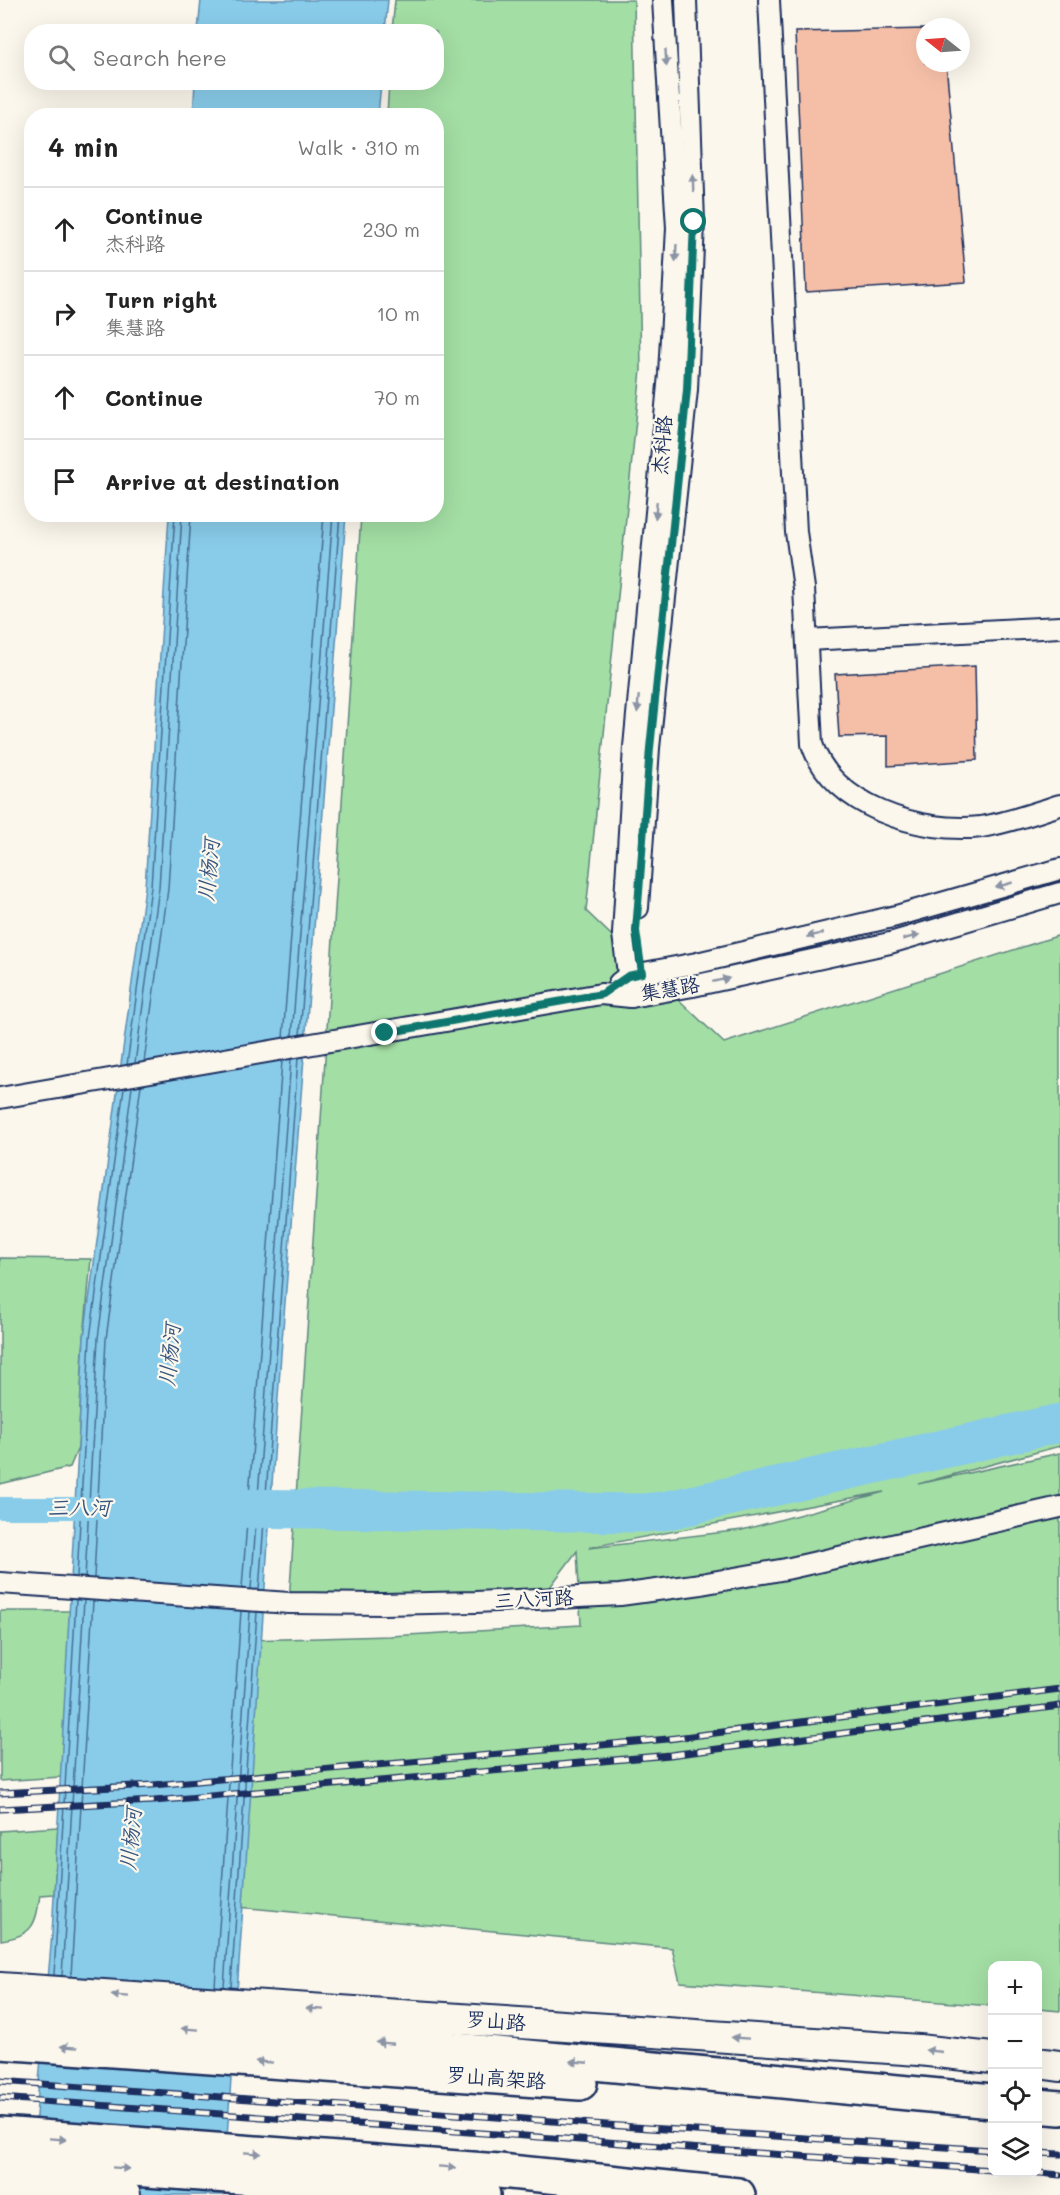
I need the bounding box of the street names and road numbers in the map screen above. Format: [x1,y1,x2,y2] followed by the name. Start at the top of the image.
[645,413,677,476] street label: 杰科路
[638,970,703,1006] street label: 集慧路
[493,1583,576,1613] street label: 三八河路
[465,2005,528,2035] street label: 罗山路
[445,2061,548,2094] street label: 罗山高架路

